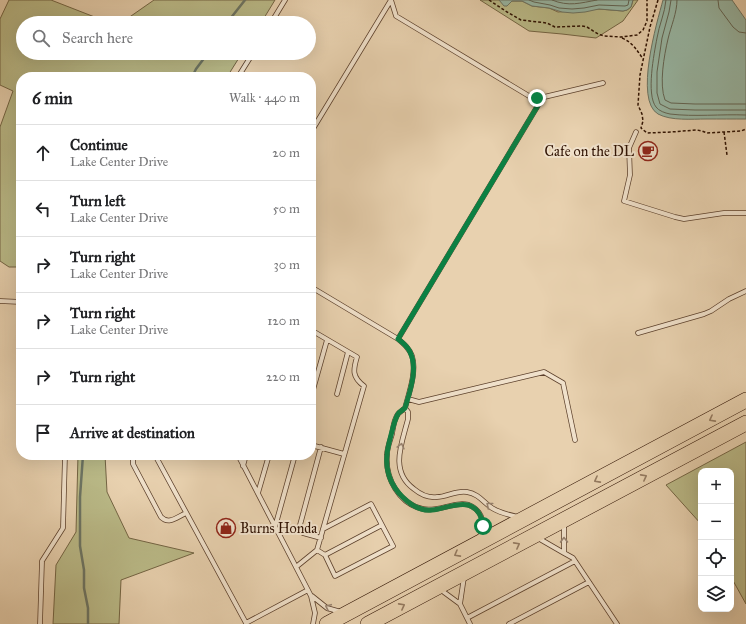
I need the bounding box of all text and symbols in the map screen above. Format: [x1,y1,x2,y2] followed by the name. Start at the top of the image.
[16,16,316,60] search box
[30,27,52,49] icon: search
[62,29,133,47] text: Search here
[32,88,73,109] text: 6 min
[528,89,546,107] route end
[229,90,300,106] text: Walk · 440 m
[70,136,128,154] text: Continue
[637,140,659,162] cafe icon: Cafe on the DL
[32,142,54,164] icon: ahead
[545,143,635,160] place label: Cafe on the DL
[272,145,300,161] text: 20 m
[70,154,168,170] text: Lake Center Drive
[70,192,126,210] text: Turn left
[32,198,54,220] icon: left
[273,201,300,217] text: 50 m
[70,210,168,226] text: Lake Center Drive
[70,248,135,266] text: Turn right
[32,254,54,276] icon: right
[274,257,300,273] text: 30 m
[70,266,168,282] text: Lake Center Drive
[70,304,135,322] text: Turn right
[32,310,54,332] icon: right
[267,313,300,329] text: 120 m
[70,322,168,338] text: Lake Center Drive
[32,366,54,388] icon: right
[70,368,135,386] text: Turn right
[266,369,300,385] text: 220 m
[708,414,716,421] one-way arrow
[32,422,54,444] icon: arrive
[70,424,195,442] text: Arrive at destination
[396,443,404,449] one-way arrow
[698,468,734,612] map controls
[698,468,734,504] button: +
[640,474,647,482] one-way arrow
[594,475,601,483] one-way arrow
[487,502,494,509] one-way arrow
[698,504,734,540] button: −
[215,517,237,539] shop icon: Burns Honda
[474,517,492,535] route start
[240,520,317,537] place label: Burns Honda
[560,537,568,543] one-way arrow
[698,540,734,576] button: locate
[513,542,520,550] one-way arrow
[454,549,461,556] one-way arrow
[698,576,734,612] button: layers
[398,603,406,610] one-way arrow
[324,604,332,612] one-way arrow

